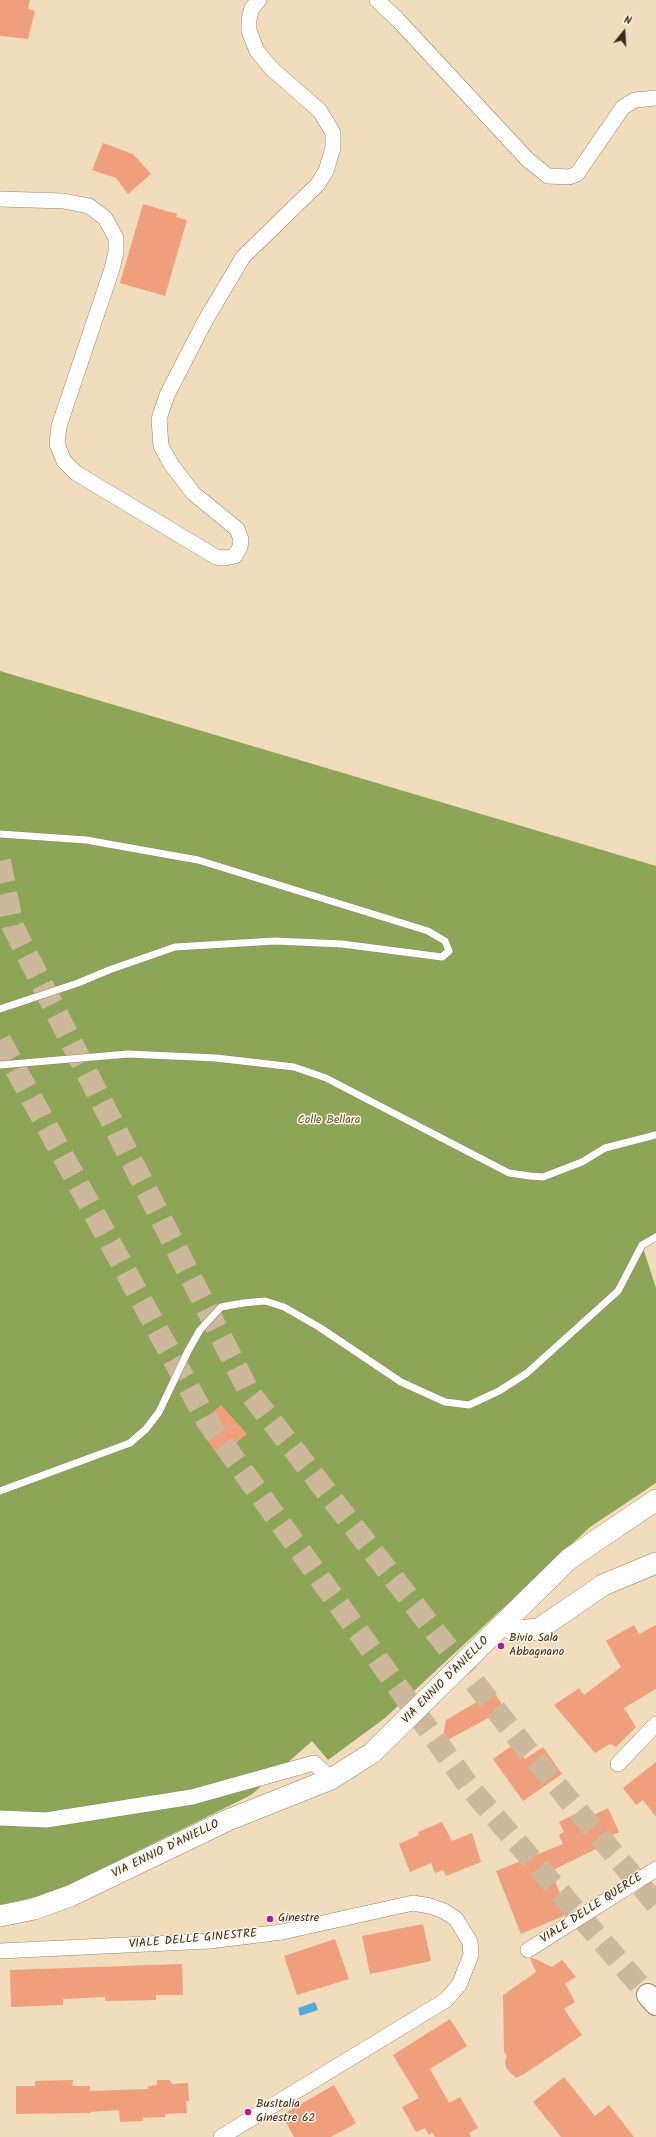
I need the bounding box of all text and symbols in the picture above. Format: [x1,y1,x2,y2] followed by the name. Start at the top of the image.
[622,11,634,30] text: N
[604,12,644,52] north arrow
[298,1114,360,1128] park label: Colle Bellara
[509,1632,564,1660] place label: Bivio Sala Abbagnano
[399,1634,493,1728] street label: VIA ENNIO D'ANIELLO
[496,1641,506,1651] marker: Bivio Sala Abbagnano
[110,1818,222,1882] street label: VIA ENNIO D'ANIELLO
[538,1871,646,1947] street label: VIALE DELLE QUERCE
[278,1912,319,1926] place label: Ginestre
[265,1914,275,1924] marker: Ginestre
[128,1927,258,1953] street label: VIALE DELLE GINESTRE
[256,2098,316,2126] place label: BusItalia Ginestre 62
[243,2107,253,2117] marker: BusItalia Ginestre 62

